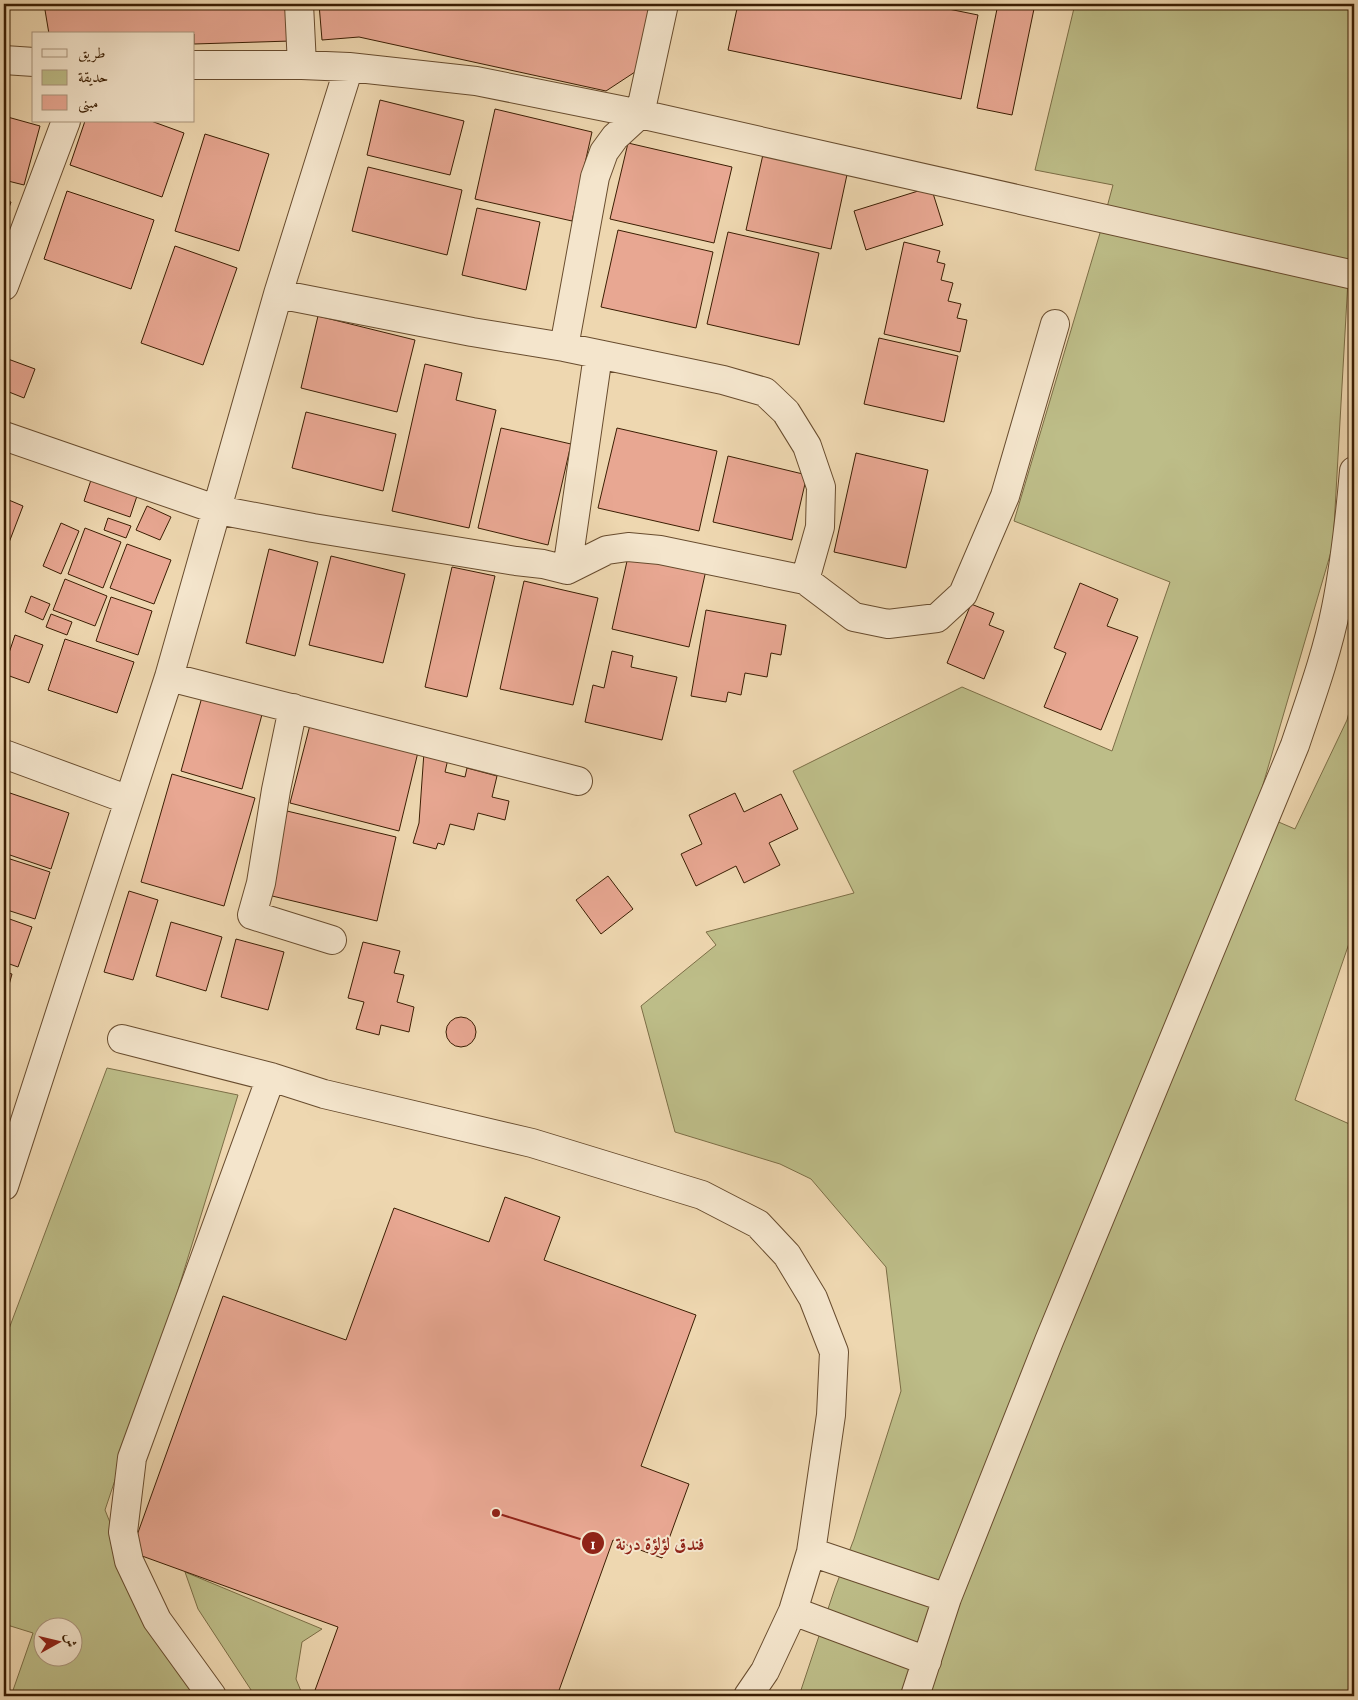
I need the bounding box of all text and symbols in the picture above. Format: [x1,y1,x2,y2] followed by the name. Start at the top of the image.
[32,32,195,122] legend
[78,44,105,63] text: طريق
[78,68,108,86] text: حديقة
[78,94,98,114] text: مبنى
[580,1527,714,1560] callout: فندق لؤلؤة درنة
[615,1534,705,1555] text: فندق لؤلؤة درنة
[590,1535,596,1553] text: 1
[32,1618,82,1668] north arrow
[61,1632,80,1648] text: ش

